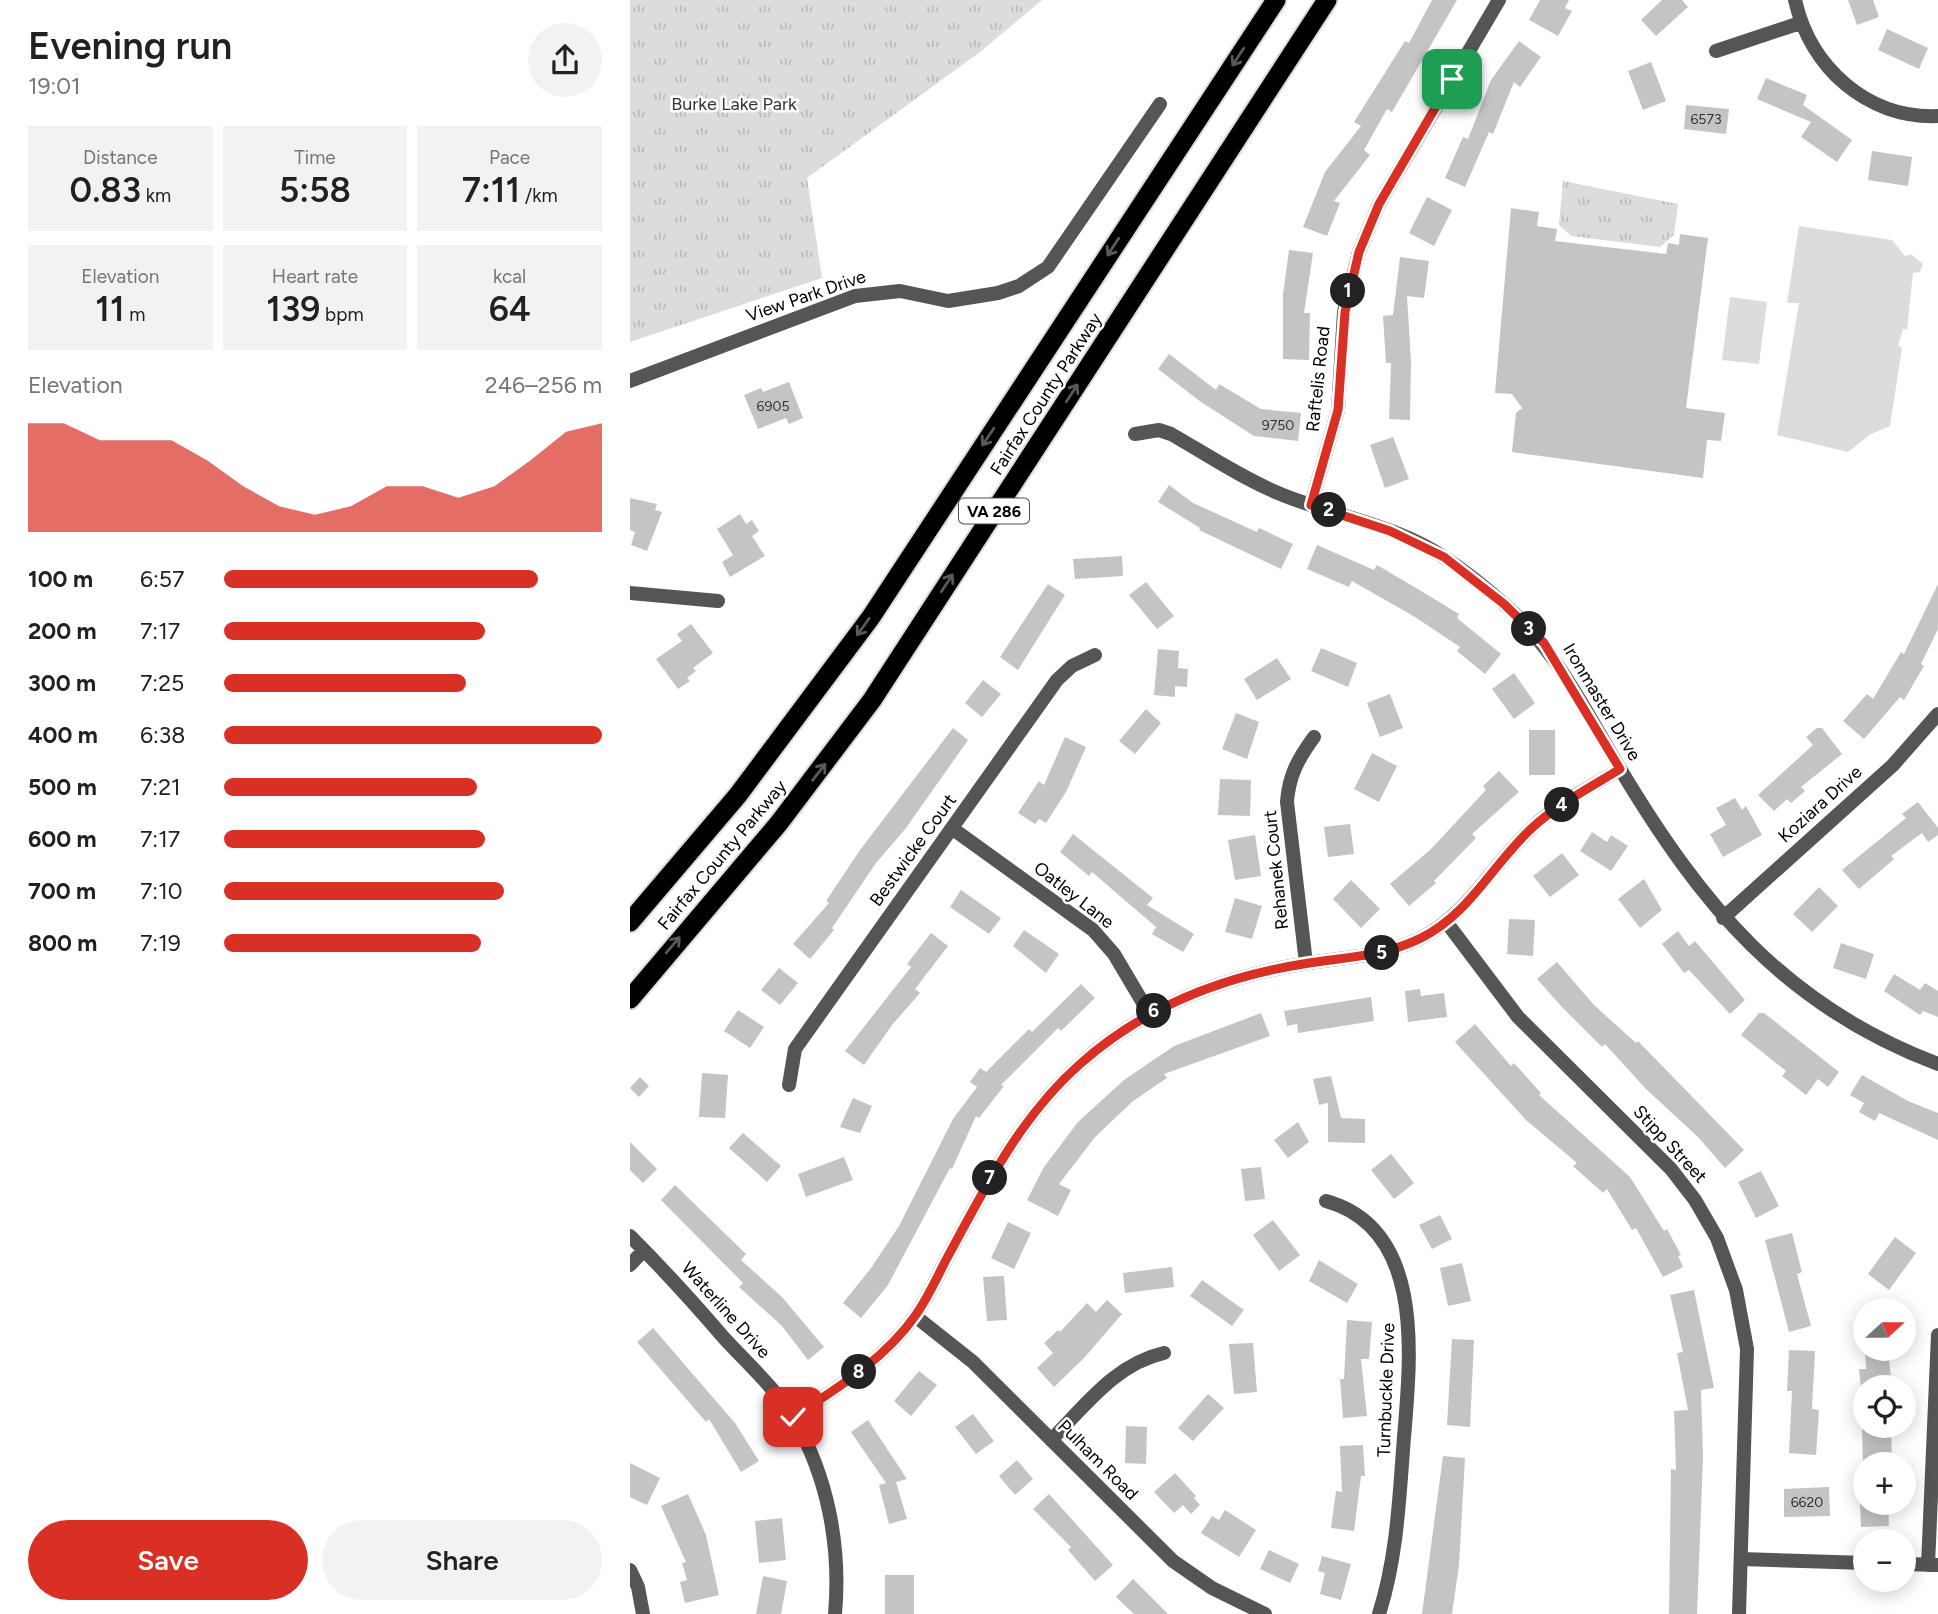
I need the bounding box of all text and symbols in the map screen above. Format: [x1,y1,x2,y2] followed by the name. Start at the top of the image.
[28,23,232,69] text: Evening run
[528,23,602,97] button: share
[1231,47,1246,66] one-way arrow
[1422,49,1482,109] pin
[1433,60,1471,98] icon: arrive
[28,72,81,100] text: 19:01
[671,93,797,115] park label: Burke Lake Park
[1690,111,1722,128] house number: 6573
[83,146,158,169] text: Distance
[294,146,336,169] text: Time
[489,146,530,169] text: Pace
[70,169,141,211] text: 0.83
[279,169,351,211] text: 5:58
[462,169,520,211] text: 7:11
[141,184,171,207] text: km
[520,184,558,207] text: /km
[1106,237,1120,257] one-way arrow
[81,265,159,288] text: Elevation
[272,265,358,288] text: Heart rate
[493,265,526,288] text: kcal
[743,265,869,327] street label: View Park Drive
[1330,274,1366,308] pin: 1
[1343,279,1352,302] text: 1
[95,288,125,330] text: 11
[266,288,320,330] text: 139
[489,288,531,330] text: 64
[125,303,145,326] text: m
[320,303,364,326] text: bpm
[985,308,1107,479] street label: Fairfax County Parkway
[1302,325,1334,433] street label: Raftelis Road
[28,371,123,399] text: Elevation
[485,371,602,399] text: 246–256 m
[1065,384,1079,404] one-way arrow
[757,398,789,415] house number: 6905
[1262,417,1294,434] house number: 9750
[981,427,995,447] one-way arrow
[1312,492,1346,528] pin: 2
[959,498,1029,524] road number: VA 286
[1323,498,1334,521] text: 2
[28,565,93,593] text: 100 m
[140,565,184,593] text: 6:57
[940,574,954,594] one-way arrow
[1511,612,1546,646] pin: 3
[28,617,97,645] text: 200 m
[140,617,180,645] text: 7:17
[1523,617,1534,640] text: 3
[856,618,871,636] one-way arrow
[1558,639,1646,765] street label: Ironmaster Drive
[28,669,96,697] text: 300 m
[140,669,184,697] text: 7:25
[28,721,98,749] text: 400 m
[140,721,185,749] text: 6:38
[1774,761,1866,847] street label: Koziara Drive
[812,763,827,781] one-way arrow
[28,773,97,801] text: 500 m
[140,773,181,801] text: 7:21
[653,775,791,934] street label: Fairfax County Parkway
[1544,788,1580,822] pin: 4
[865,789,961,910] street label: Bestwicke Court
[1555,793,1568,816] text: 4
[1259,809,1293,931] street label: Rehanek Court
[28,825,97,853] text: 600 m
[140,825,180,853] text: 7:17
[1029,857,1119,933] street label: Oatley Lane
[28,877,96,905] text: 700 m
[140,877,182,905] text: 7:10
[28,929,97,957] text: 800 m
[140,929,181,957] text: 7:19
[1364,936,1400,970] pin: 5
[665,937,681,955] one-way arrow
[1376,941,1387,964] text: 5
[1136,993,1172,1028] pin: 6
[1148,999,1159,1022] text: 6
[1628,1101,1712,1188] street label: Stipp Street
[972,1160,1008,1196] pin: 7
[984,1166,995,1189] text: 7
[677,1257,775,1363] street label: Waterline Drive
[1853,1298,1916,1362] north arrow
[1853,1298,1916,1592] map controls
[1373,1322,1399,1457] street label: Turnbuckle Drive
[842,1354,876,1390] pin: 8
[853,1360,864,1383] text: 8
[1853,1375,1916,1438] button: locate
[763,1387,823,1447] pin
[774,1398,812,1436] icon: check
[1053,1415,1143,1505] street label: Pulham Road
[1853,1452,1916,1515] button: +
[1791,1494,1823,1511] house number: 6620
[28,1520,308,1600] button: Save
[322,1520,602,1600] button: Share
[1853,1529,1916,1592] button: −

